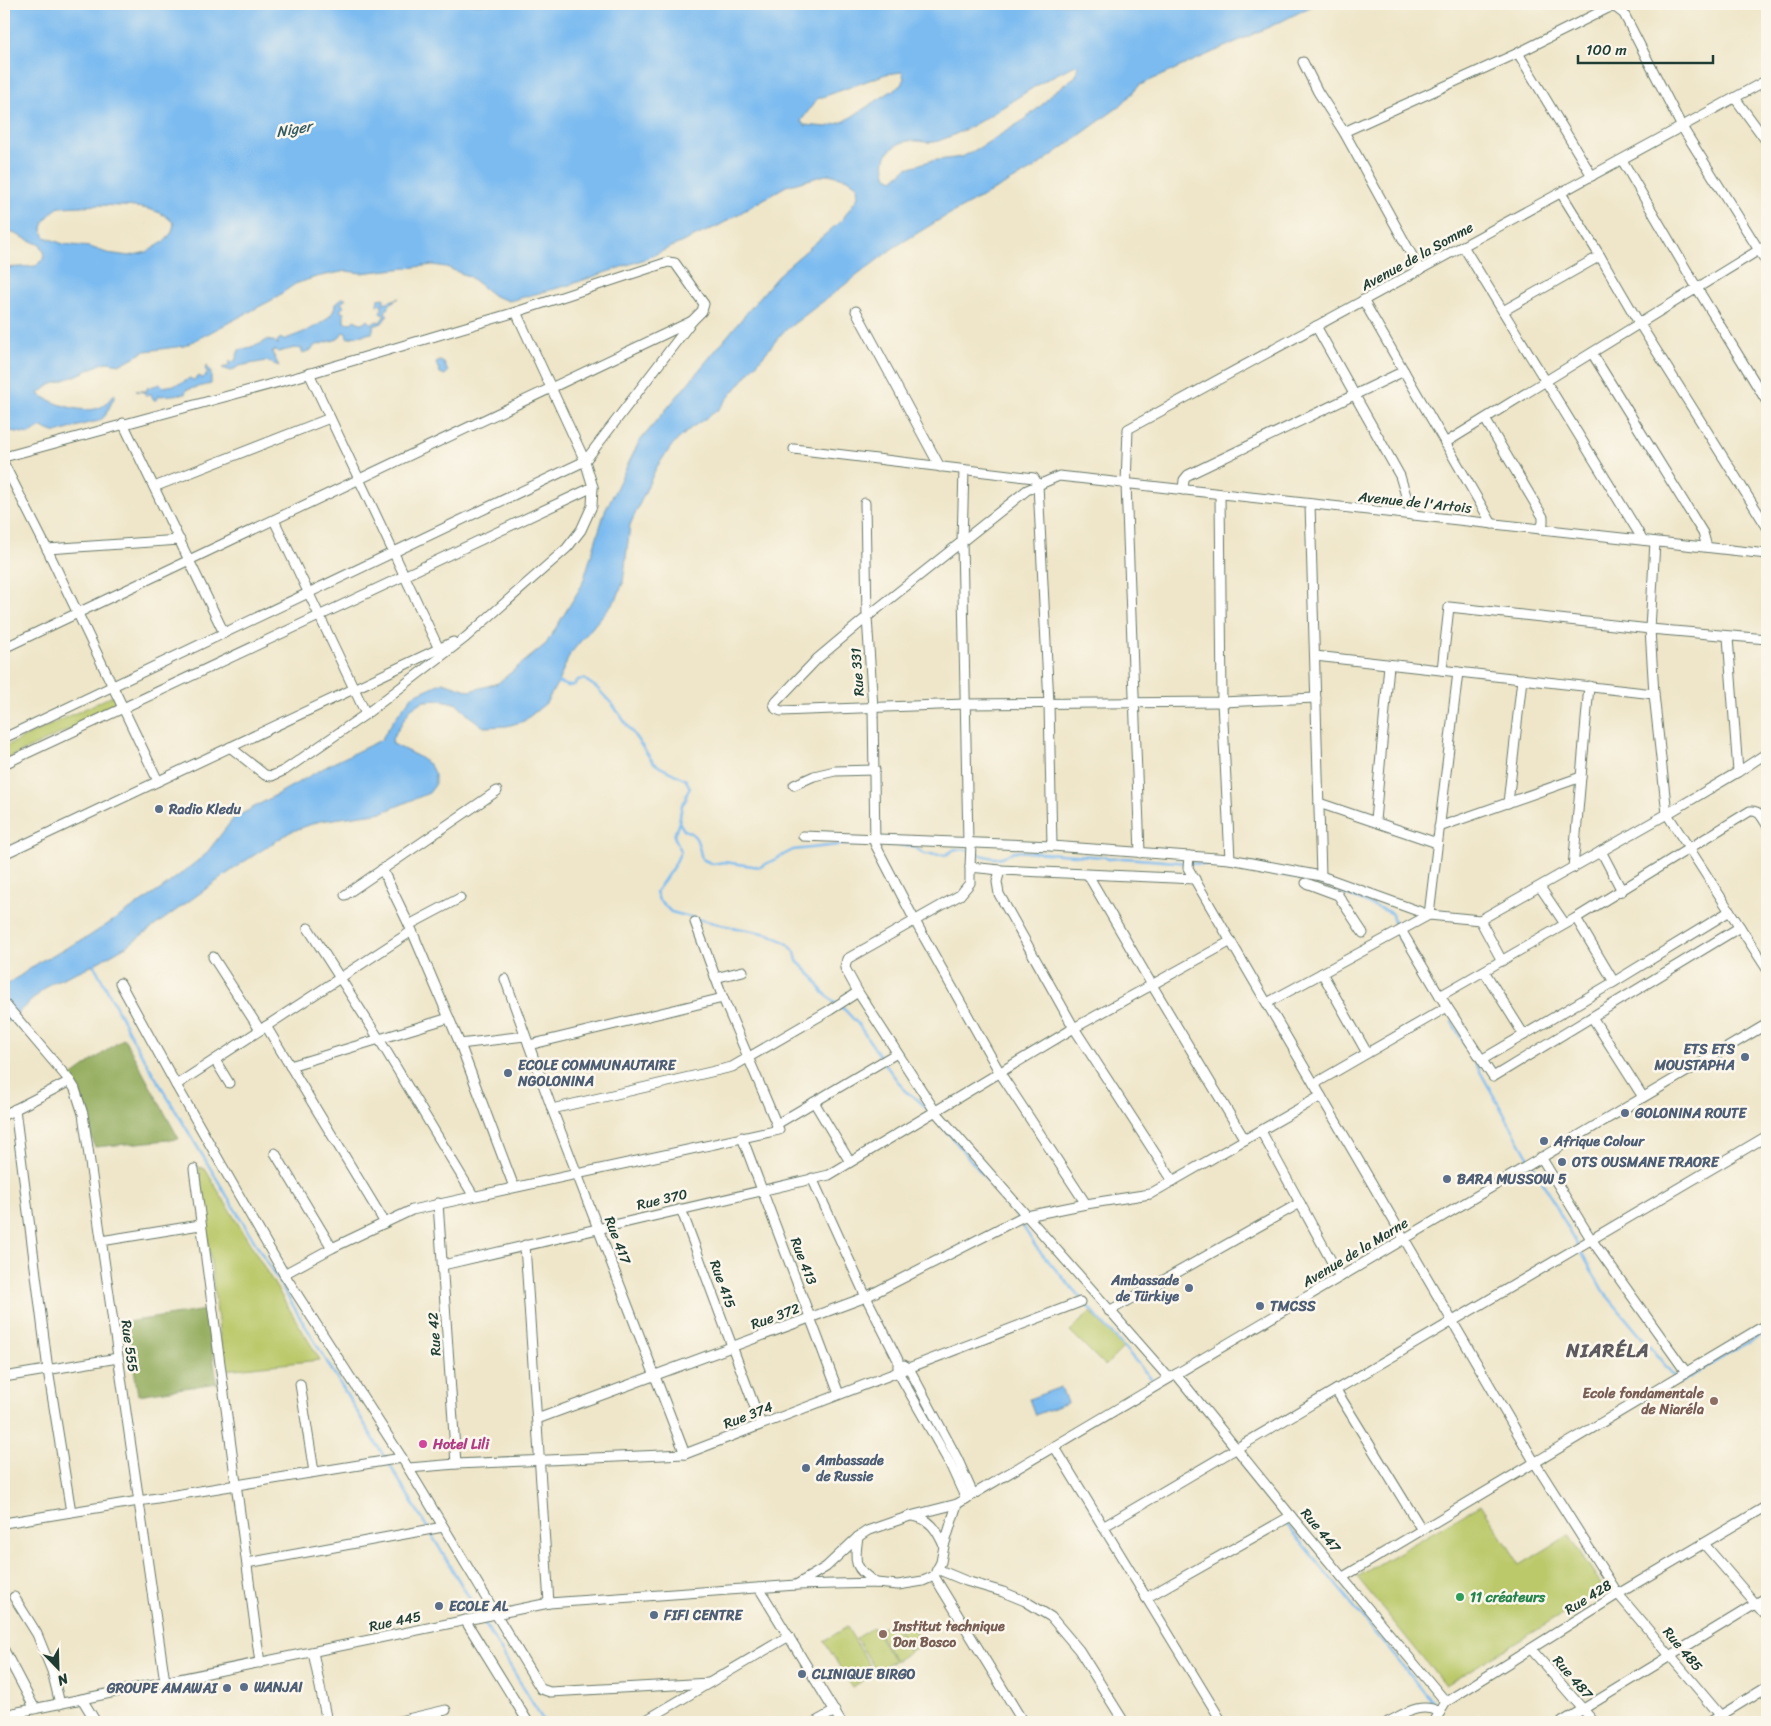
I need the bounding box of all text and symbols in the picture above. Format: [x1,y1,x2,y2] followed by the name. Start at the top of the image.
[1578,32,1714,64] scale bar
[1586,37,1627,63] text: 100 m
[274,113,317,145] water label: Niger
[1355,215,1478,298] street label: Avenue de la Somme
[1356,484,1473,521] street label: Avenue de l'Artois
[843,647,872,697] street label: Rue 331
[168,797,241,822] place label: Radio Kledu
[153,803,165,815] marker: Radio Kledu
[1654,1037,1735,1078] place label: ETS ETS MOUSTAPHA
[1739,1051,1751,1063] marker: ETS ETS MOUSTAPHA
[517,1053,677,1094] place label: ECOLE COMMUNAUTAIRE NGOLONINA
[502,1067,514,1079] marker: ECOLE COMMUNAUTAIRE NGOLONINA
[1634,1101,1747,1126] place label: GOLONINA ROUTE
[1619,1107,1631,1119] marker: GOLONINA ROUTE
[1553,1129,1645,1154] place label: Afrique Colour
[1538,1135,1550,1147] marker: Afrique Colour
[1571,1150,1720,1175] place label: OTS OUSMANE TRAORE
[1556,1156,1568,1168] marker: OTS OUSMANE TRAORE
[1457,1167,1567,1192] place label: BARA MUSSOW 5
[1441,1173,1453,1185] marker: BARA MUSSOW 5
[634,1181,690,1217] street label: Rue 370
[1296,1211,1413,1295] street label: Avenue de la Marne
[597,1213,638,1269] street label: Rue 417
[783,1234,824,1289] street label: Rue 413
[702,1256,743,1312] street label: Rue 415
[1110,1268,1179,1309] place label: Ambassade de Türkiye
[1183,1282,1195,1294] marker: Ambassade de Türkiye
[1270,1294,1316,1319] place label: TMCSS
[747,1296,803,1337] street label: Rue 372
[1254,1300,1266,1312] marker: TMCSS
[421,1311,448,1357] street label: Rue 42
[113,1318,146,1374] street label: Rue 555
[1565,1334,1650,1367] district label: NIARÉLA
[1583,1381,1705,1422] place label: Ecole fondamentale de Niaréla
[720,1395,777,1436] street label: Rue 374
[1708,1395,1720,1407] marker: Ecole fondamentale de Niaréla
[432,1432,490,1457] place label: Hotel Lili
[417,1438,429,1450] marker: Hotel Lili
[815,1448,884,1489] place label: Ambassade de Russie
[800,1462,812,1474] marker: Ambassade de Russie
[1294,1502,1348,1559] street label: Rue 447
[1560,1573,1617,1622] street label: Rue 428
[1470,1585,1546,1610] place label: 11 créateurs
[1454,1591,1466,1603] marker: 11 créateurs
[449,1594,509,1619] place label: ECOLE AL
[433,1600,445,1612] marker: ECOLE AL
[663,1603,743,1628] place label: FIFI CENTRE
[367,1604,424,1639] street label: Rue 445
[648,1609,660,1621] marker: FIFI CENTRE
[892,1614,1005,1655] place label: Institut technique Don Bosco
[1656,1621,1709,1678] street label: Rue 485
[877,1628,889,1640] marker: Institut technique Don Bosco
[32,1644,82,1694] north arrow
[1546,1649,1600,1706] street label: Rue 487
[811,1662,916,1687] place label: CLINIQUE BIRGO
[53,1666,73,1693] text: N
[796,1668,808,1680] marker: CLINIQUE BIRGO
[254,1675,303,1700] place label: WANJAI
[106,1676,218,1701] place label: GROUPE AMAWAI
[238,1681,250,1693] marker: WANJAI
[221,1682,233,1694] marker: GROUPE AMAWAI

